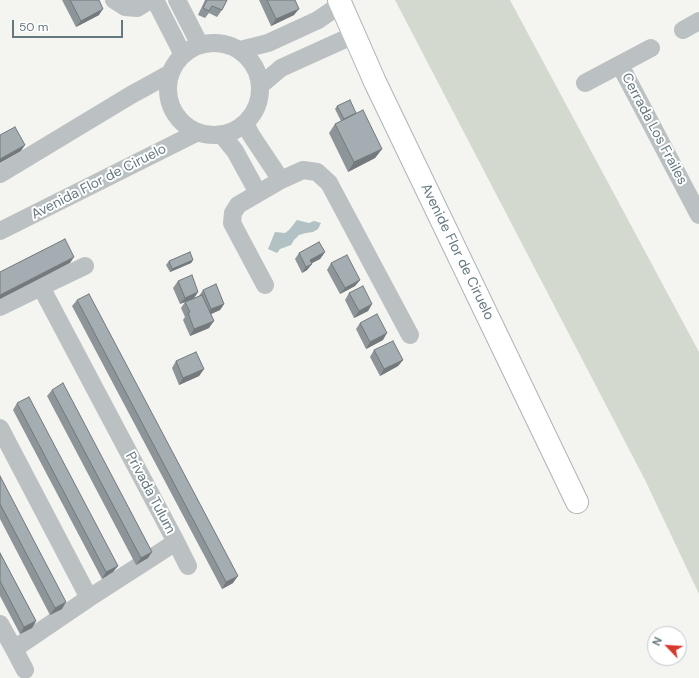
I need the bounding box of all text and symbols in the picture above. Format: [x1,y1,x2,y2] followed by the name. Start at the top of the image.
[14,12,125,38] scale bar
[19,19,48,35] text: 50 m
[617,70,691,188] street label: Cerrada Los Frailes
[29,141,169,223] street label: Avenida Flor de Ciruelo
[417,181,497,323] street label: Avenide Flor de Ciruelo
[121,449,179,537] street label: Privada Tulum
[647,626,687,666] north arrow
[649,635,665,648] text: N

